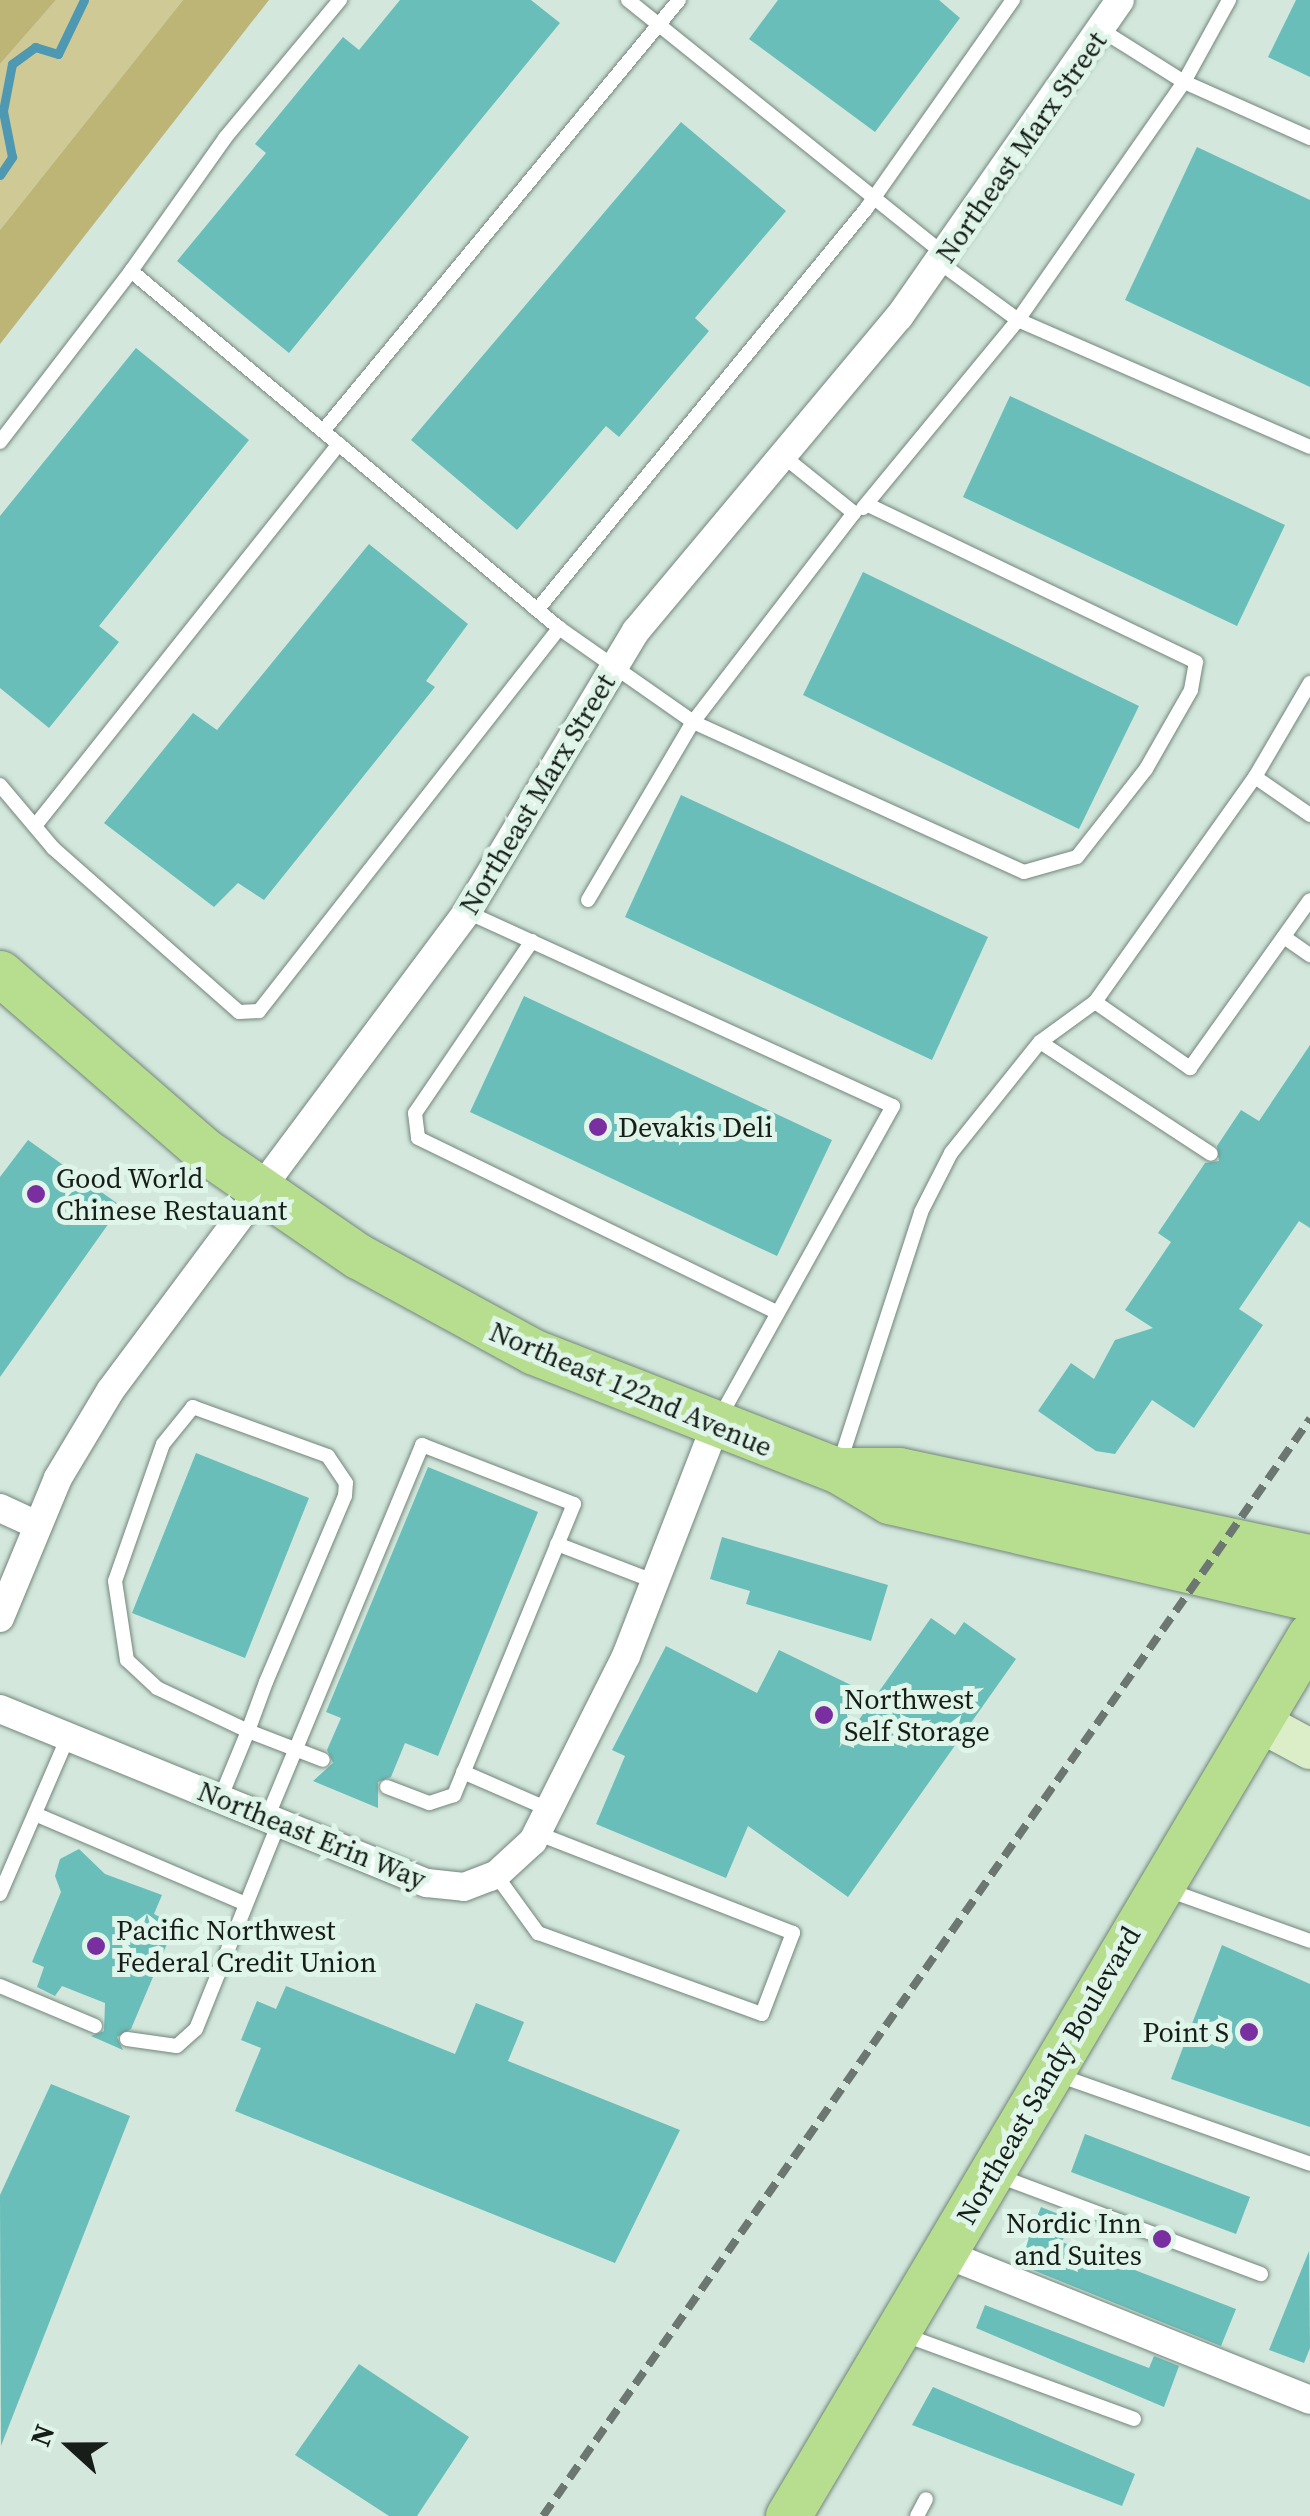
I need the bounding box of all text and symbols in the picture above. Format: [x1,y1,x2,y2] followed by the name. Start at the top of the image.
[929,25,1113,269] street label: Northeast Marx Street
[452,668,622,920] street label: Northeast Marx Street
[618,1110,773,1144] place label: Devakis Deli
[587,1116,609,1138] marker: Devakis Deli
[56,1161,287,1227] place label: Good World Chinese Restauant
[25,1183,47,1205] marker: Good World Chinese Restauant
[485,1314,777,1464] street label: Northeast 122nd Avenue
[844,1682,990,1748] place label: Northwest Self Storage
[813,1704,835,1726] marker: Northwest Self Storage
[193,1774,431,1896] street label: Northeast Erin Way
[116,1913,377,1979] place label: Pacific Northwest Federal Credit Union
[949,1920,1147,2230] street label: Northeast Sandy Boulevard
[85,1935,107,1957] marker: Pacific Northwest Federal Credit Union
[1143,2015,1229,2049] place label: Point S
[1238,2021,1260,2043] marker: Point S
[1006,2206,1142,2272] place label: Nordic Inn and Suites
[1151,2228,1173,2250] marker: Nordic Inn and Suites
[20,2396,120,2496] north arrow
[21,2419,63,2452] text: N

